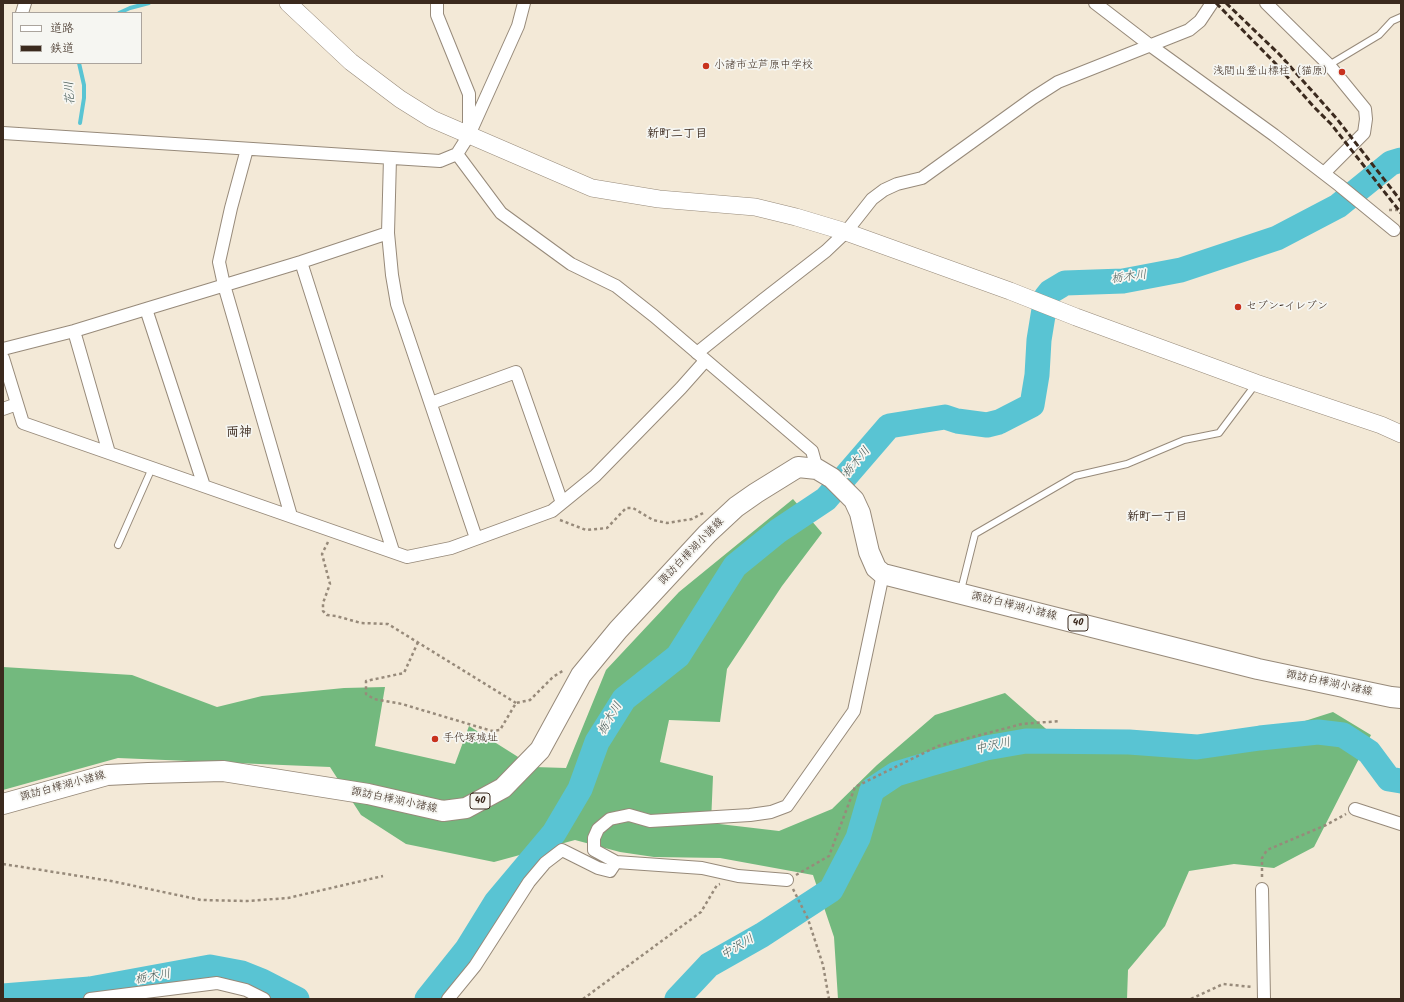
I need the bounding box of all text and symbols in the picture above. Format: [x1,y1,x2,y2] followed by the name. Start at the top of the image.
[12,12,142,64] legend
[50,19,74,38] text: 道路
[50,39,74,58] text: 鉄道
[714,59,813,73] place label: 小諸市立芦原中学校
[701,61,711,71] marker: 小諸市立芦原中学校
[1213,65,1334,79] place label: 浅間山登山標柱（猫原）
[1337,67,1347,77] marker: 浅間山登山標柱（猫原）
[63,81,79,105] water label: 花川
[647,128,707,142] district label: 新町二丁目
[1110,269,1148,287] water label: 栃木川
[1246,300,1328,314] place label: セブン-イレブン
[1233,302,1243,312] marker: セブン-イレブン
[226,426,252,442] district label: 両神
[840,445,874,481] water label: 栃木川
[1127,511,1187,525] district label: 新町一丁目
[657,516,727,588] street label: 諏訪白樺湖小諸線
[970,590,1058,624] street label: 諏訪白樺湖小諸線
[1068,615,1088,631] road number: 40
[1285,668,1373,700] street label: 諏訪白樺湖小諸線
[596,700,626,738] water label: 栃木川
[443,732,498,746] place label: 手代塚城址
[430,734,440,744] marker: 手代塚城址
[974,736,1012,758] water label: 中沢川
[19,769,107,805] street label: 諏訪白樺湖小諸線
[350,785,438,817] street label: 諏訪白樺湖小諸線
[470,793,490,809] road number: 40
[719,933,757,963] water label: 中沢川
[134,968,172,988] water label: 栃木川

